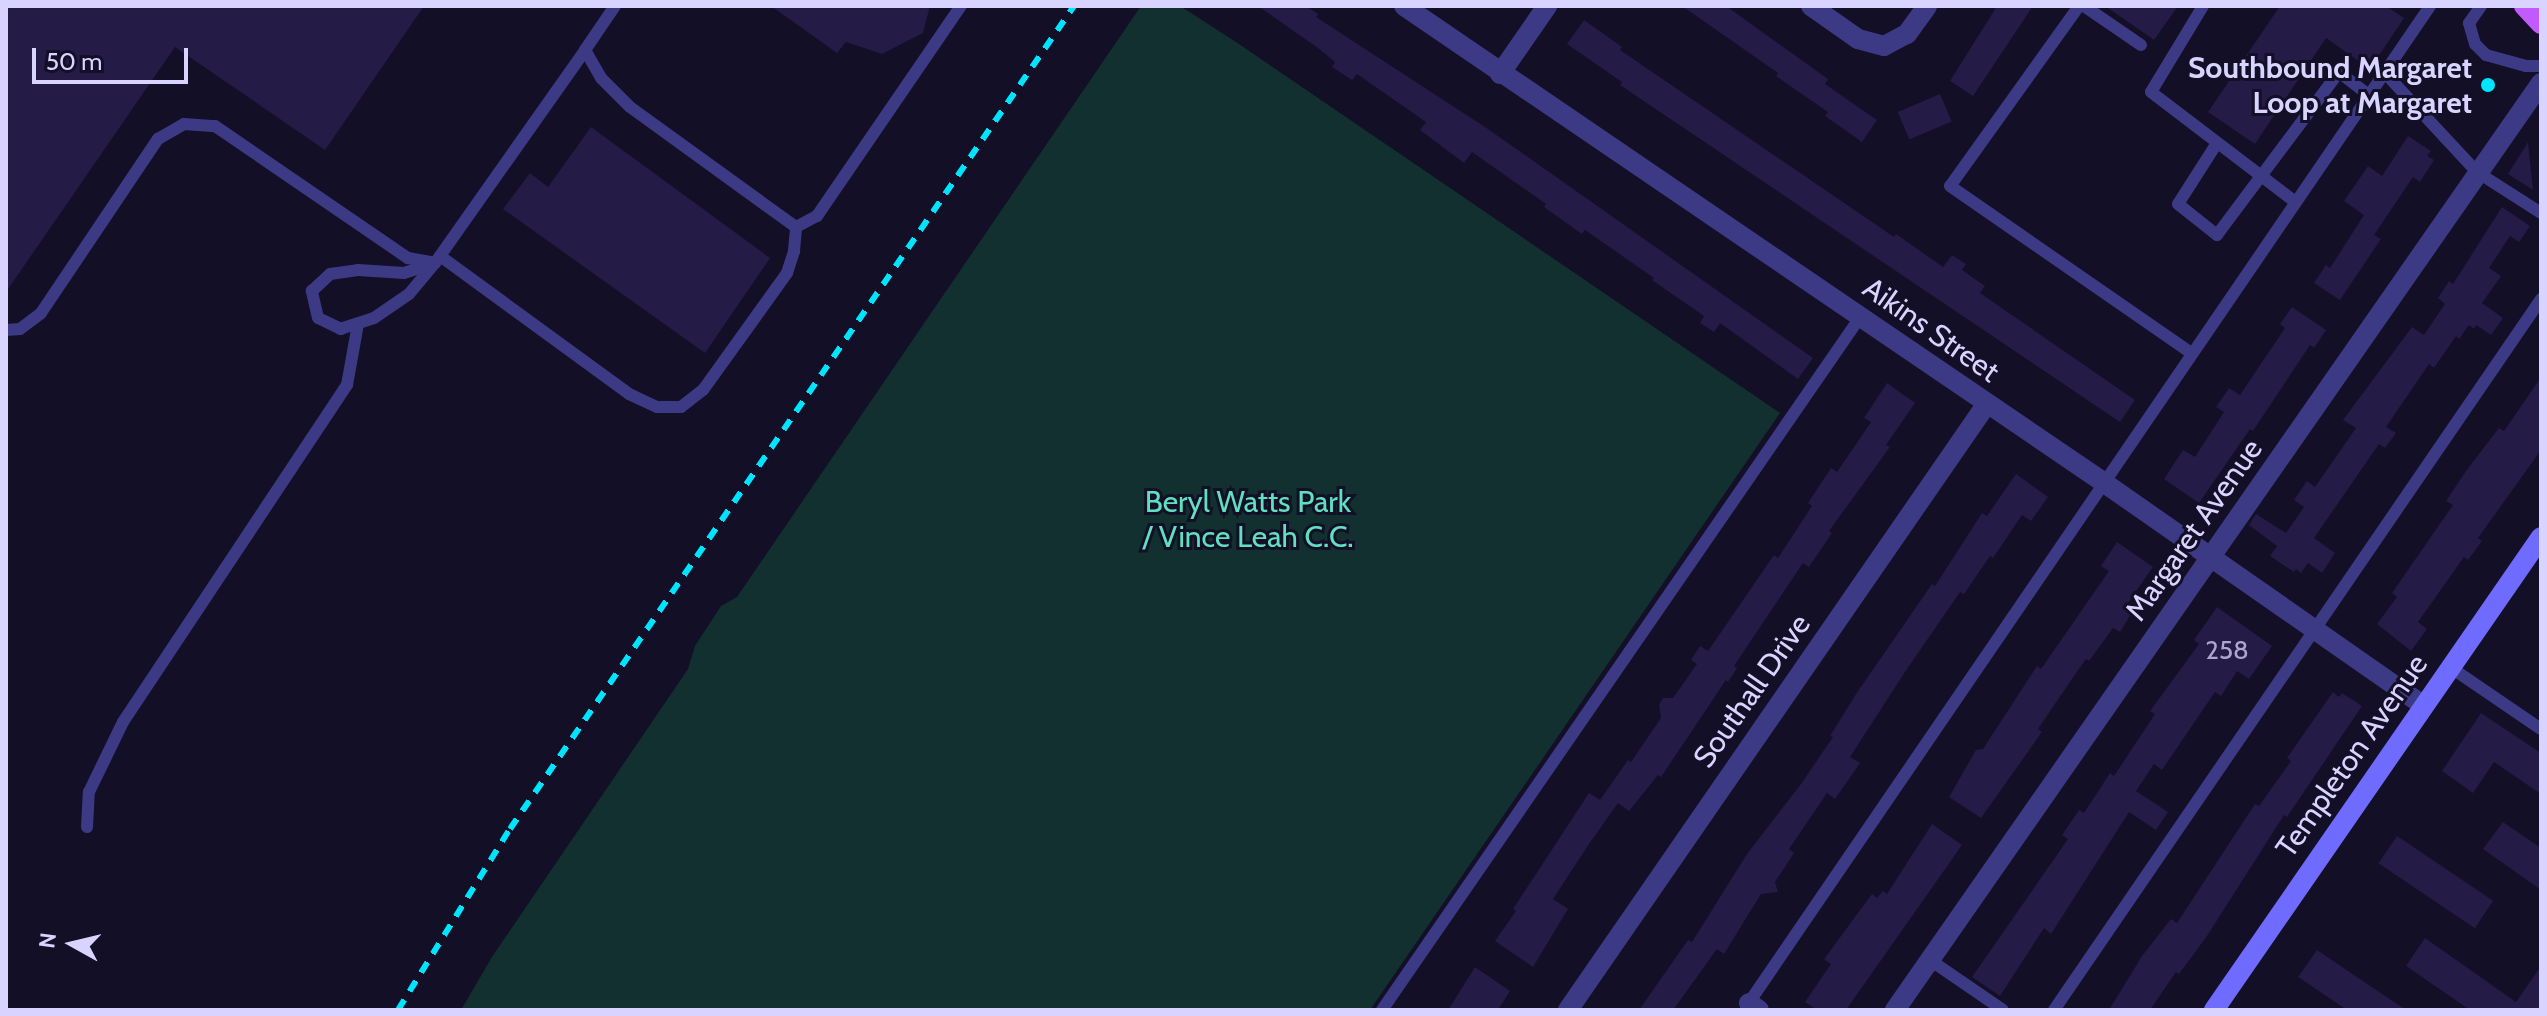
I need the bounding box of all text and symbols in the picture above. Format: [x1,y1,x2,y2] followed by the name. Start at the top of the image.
[36,32,192,82] scale bar
[46,47,102,76] text: 50 m
[2188,50,2472,120] place label: Southbound Margaret Loop at Margaret
[2479,76,2497,94] marker: Southbound Margaret Loop at Margaret
[1856,270,2006,390] street label: Aikins Street
[2118,432,2270,628] street label: Margaret Avenue
[1142,484,1354,554] park label: Beryl Watts Park / Vince Leah C.C.
[1686,607,1818,775] street label: Southall Drive
[2205,635,2249,667] house number: 258
[2269,648,2435,864] street label: Templeton Avenue
[32,904,112,984] north arrow
[33,931,62,950] text: N

